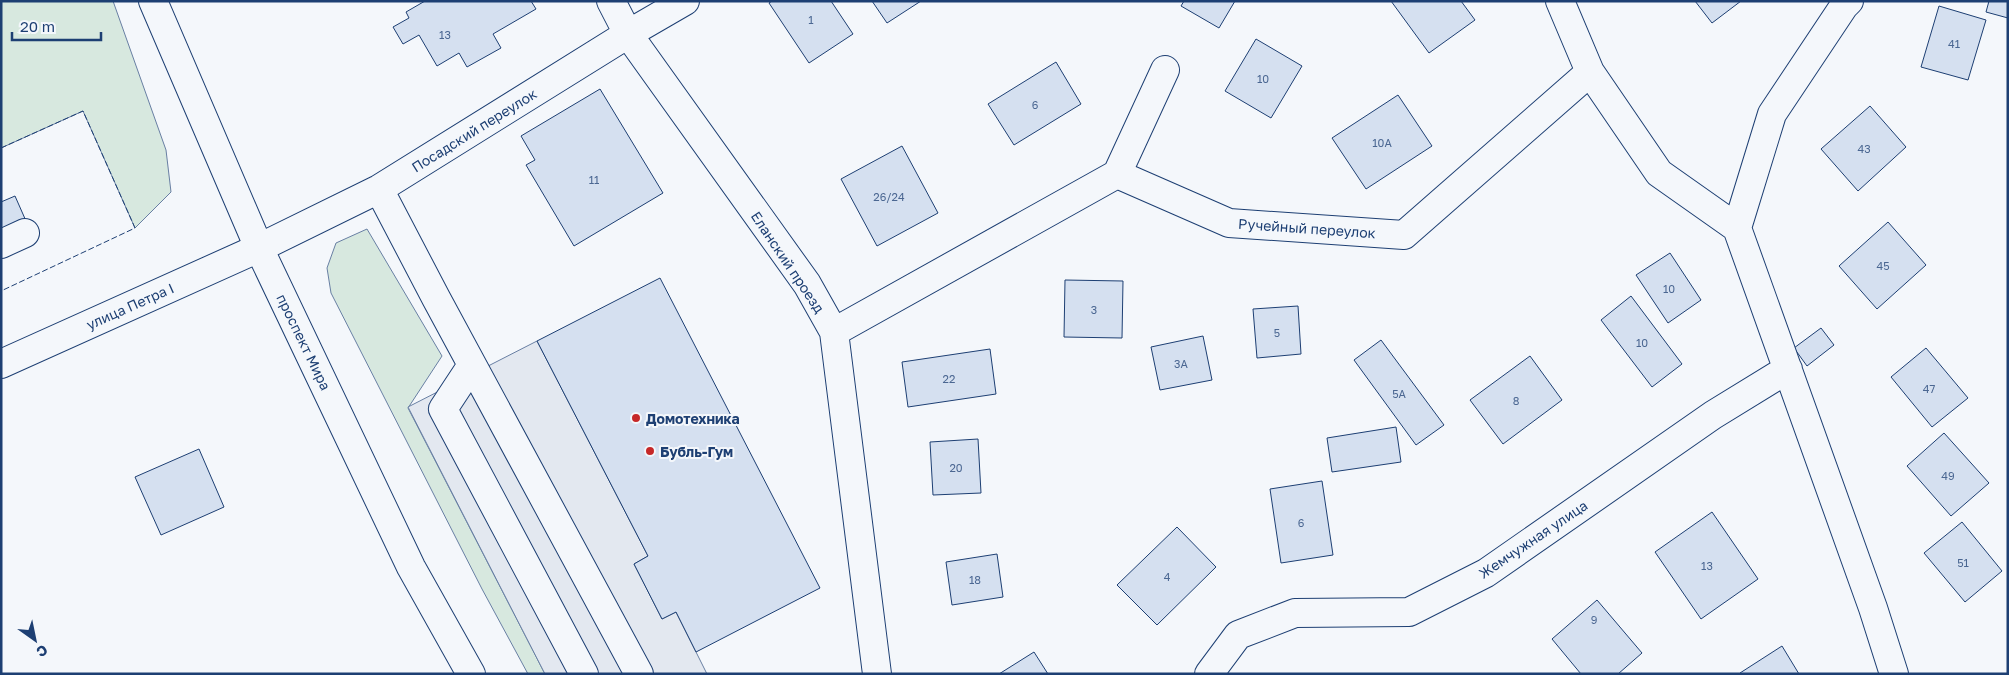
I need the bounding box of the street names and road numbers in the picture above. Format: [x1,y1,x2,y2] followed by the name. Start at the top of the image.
[408,85,540,175] street label: Посадский переулок
[748,208,829,316] street label: Еланский проезд
[1238,215,1376,241] street label: Ручейный переулок
[83,279,177,333] street label: улица Петра I
[273,291,335,393] street label: проспект Мира
[1475,496,1591,582] street label: Жемчужная улица

